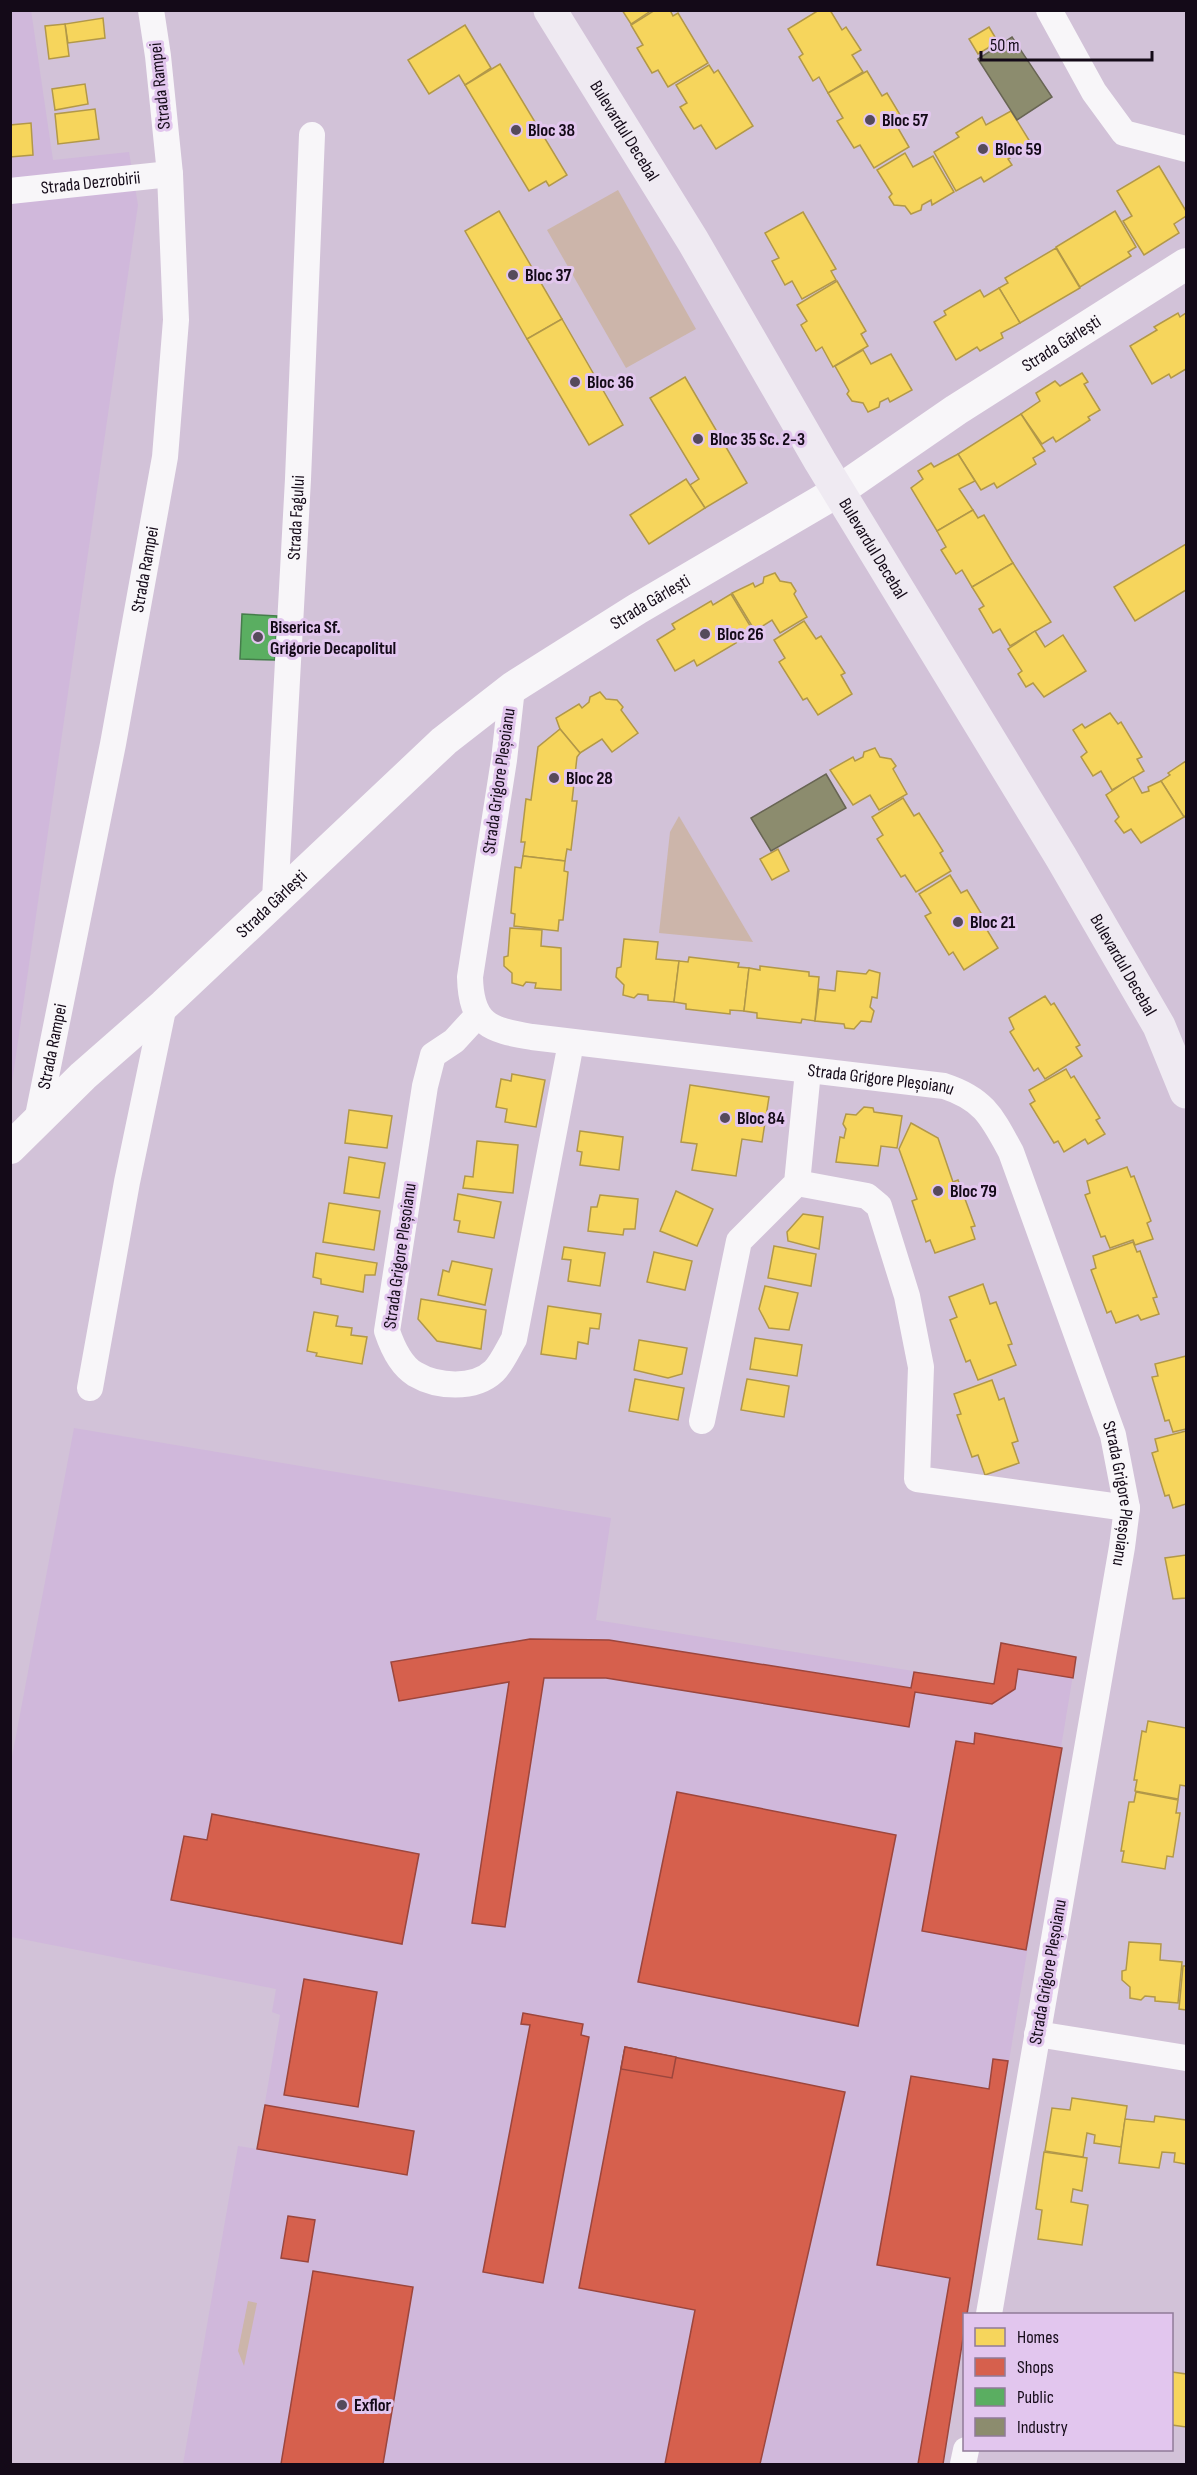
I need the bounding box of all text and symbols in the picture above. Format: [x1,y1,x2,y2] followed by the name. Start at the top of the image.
[981,24,1152,62] scale bar
[990,35,1020,56] text: 50 m
[145,42,175,130] street label: Strada Rampei
[586,77,664,185] street label: Bulevardul Decebal
[882,110,928,131] place label: Bloc 57
[863,113,877,127] marker: Bloc 57
[528,120,575,141] place label: Bloc 38
[509,123,523,137] marker: Bloc 38
[995,139,1042,160] place label: Bloc 59
[976,142,990,156] marker: Bloc 59
[40,167,141,198] street label: Strada Dezrobirii
[525,265,572,286] place label: Bloc 37
[506,268,520,282] marker: Bloc 37
[1018,310,1105,376] street label: Strada Gârlești
[587,372,634,393] place label: Bloc 36
[568,375,582,389] marker: Bloc 36
[710,429,805,450] place label: Bloc 35 Sc. 2-3
[691,432,705,446] marker: Bloc 35 Sc. 2-3
[283,475,309,560] street label: Strada Fagului
[835,494,912,603] street label: Bulevardul Decebal
[127,525,163,614] street label: Strada Rampei
[606,570,694,634] street label: Strada Gârlești
[270,617,396,659] place label: Biserica Sf. Grigorie Decapolitul
[717,624,764,645] place label: Bloc 26
[698,627,712,641] marker: Bloc 26
[251,630,265,644] marker: Biserica Sf. Grigorie Decapolitul
[478,707,520,855] street label: Strada Grigore Pleșoianu
[566,768,613,789] place label: Bloc 28
[547,771,561,785] marker: Bloc 28
[232,865,311,942] street label: Strada Gârlești
[1086,910,1161,1020] street label: Bulevardul Decebal
[970,912,1015,933] place label: Bloc 21
[951,915,965,929] marker: Bloc 21
[33,1002,71,1091] street label: Strada Rampei
[807,1059,957,1099] street label: Strada Grigore Pleșoianu
[737,1108,785,1129] place label: Bloc 84
[718,1111,732,1125] marker: Bloc 84
[950,1181,997,1202] place label: Bloc 79
[379,1182,421,1330] street label: Strada Grigore Pleșoianu
[931,1184,945,1198] marker: Bloc 79
[1098,1418,1137,1568] street label: Strada Grigore Pleșoianu
[1025,1898,1071,2046] street label: Strada Grigore Pleșoianu
[963,2313,1173,2451] legend
[1017,2327,1059,2348] text: Homes
[1017,2357,1054,2378] text: Shops
[1017,2387,1054,2408] text: Public
[354,2395,392,2416] place label: Exflor
[335,2398,349,2412] marker: Exflor
[1017,2417,1068,2438] text: Industry

